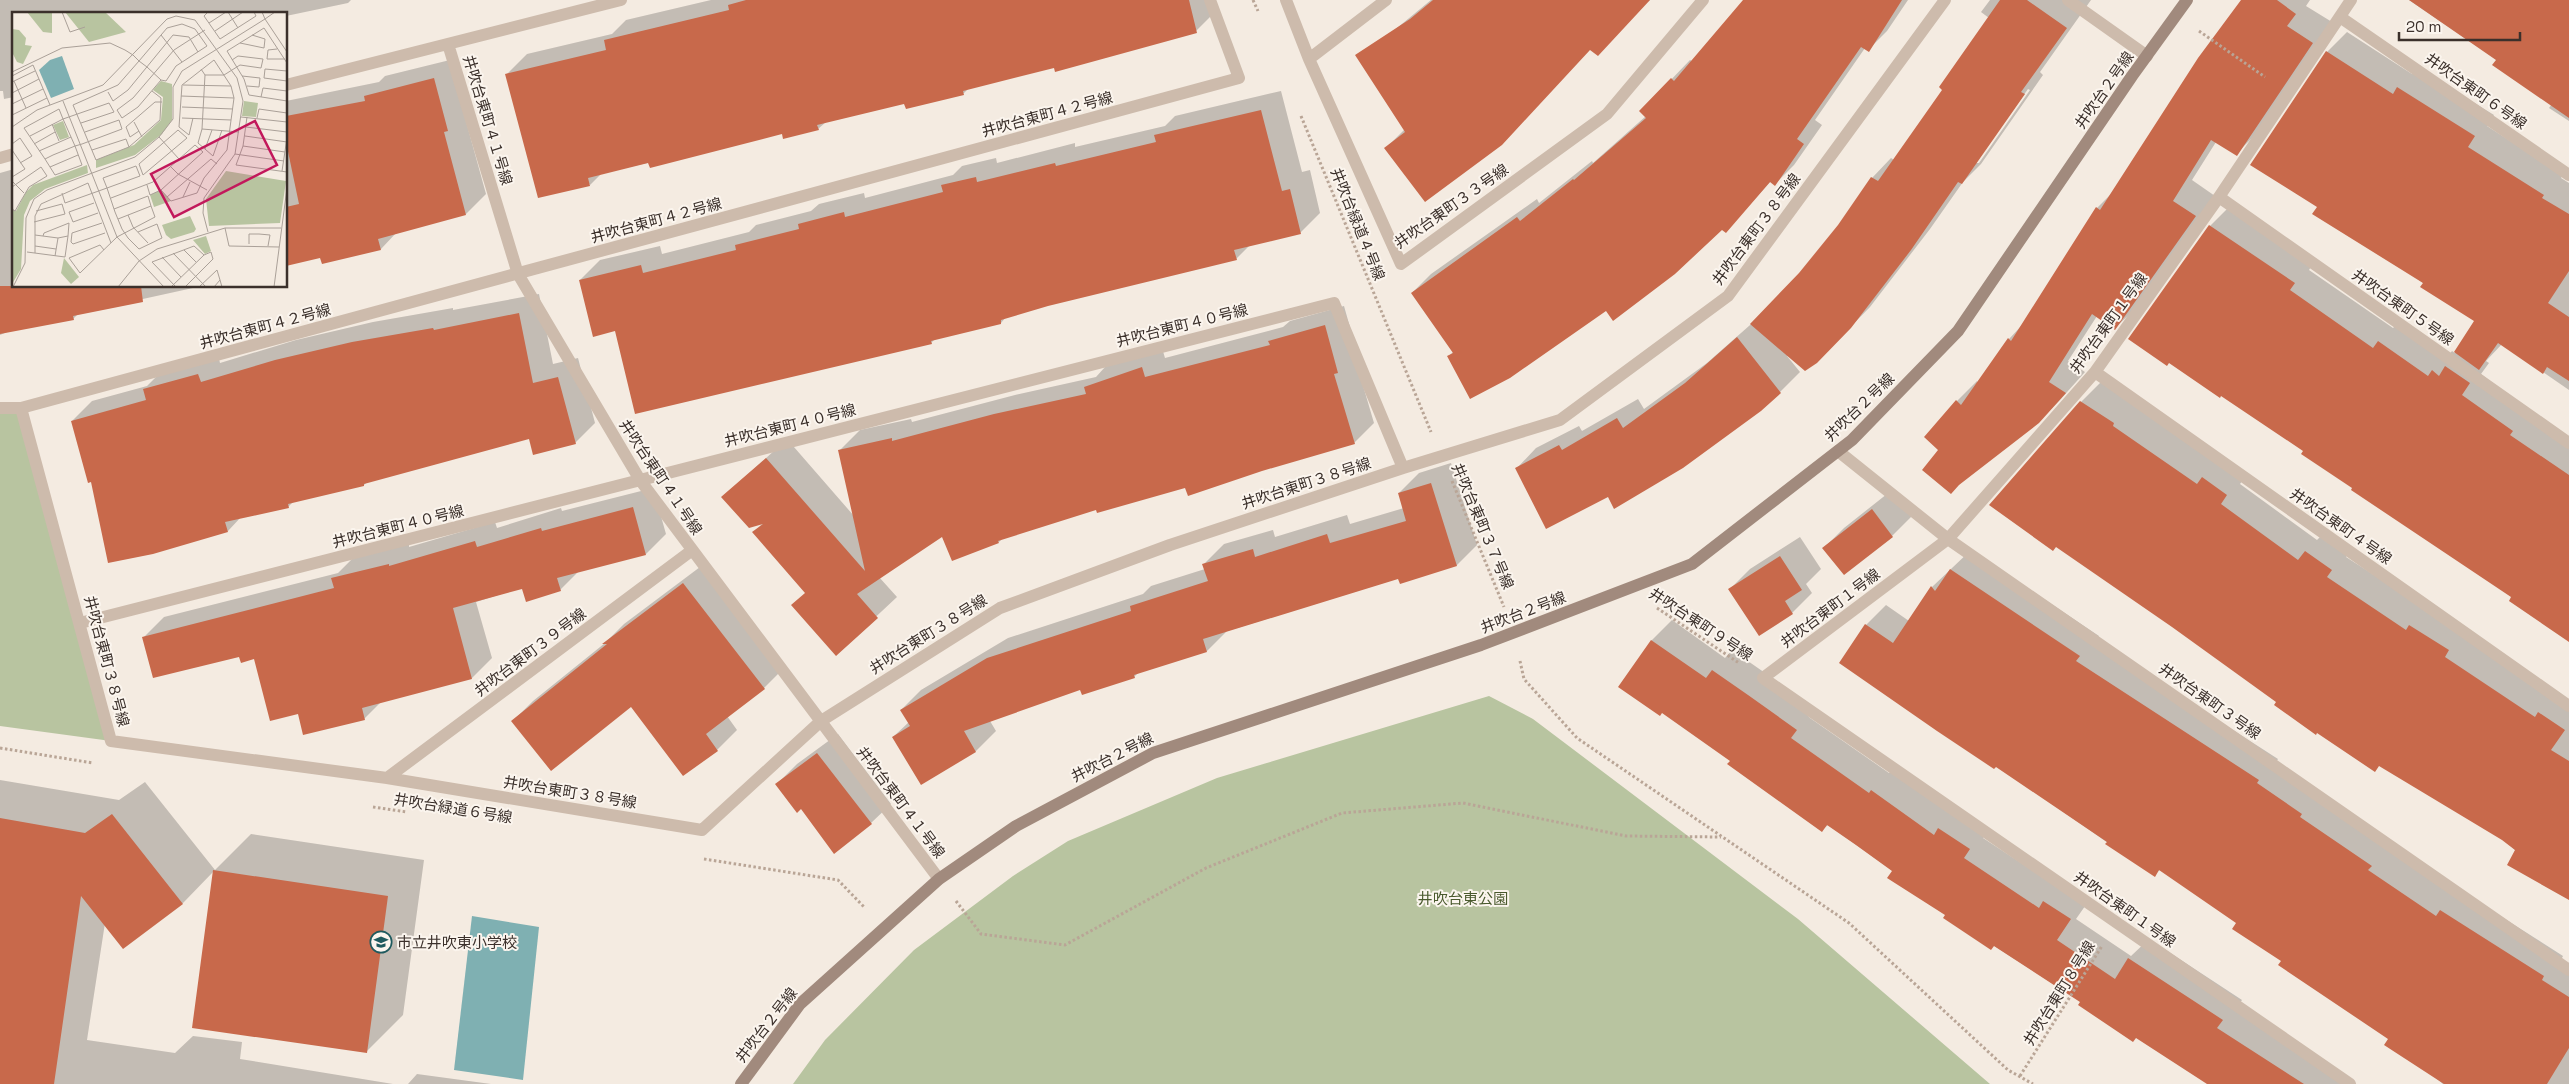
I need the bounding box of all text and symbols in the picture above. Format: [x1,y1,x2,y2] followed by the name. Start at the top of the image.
[2399,10,2520,42] scale bar
[12,12,288,288] inset map
[2406,17,2441,36] text: 20 m
[2070,48,2138,132] street label: 井吹台２号線
[2421,49,2531,133] street label: 井吹台東町６号線
[459,53,517,187] street label: 井吹台東町４１号線
[979,87,1115,141] street label: 井吹台東町４２号線
[1390,159,1512,253] street label: 井吹台東町３３号線
[1327,165,1389,283] street label: 井吹台緑道４号線
[1708,169,1804,289] street label: 井吹台東町３８号線
[588,193,724,247] street label: 井吹台東町４２号線
[2348,265,2458,349] street label: 井吹台東町５号線
[2065,269,2151,377] street label: 井吹台東町１号線
[197,299,333,353] street label: 井吹台東町４２号線
[1114,299,1250,351] street label: 井吹台東町４０号線
[1820,369,1898,445] street label: 井吹台２号線
[722,399,858,451] street label: 井吹台東町４０号線
[615,416,707,538] street label: 井吹台東町４１号線
[1239,453,1373,513] street label: 井吹台東町３８号線
[1448,460,1518,592] street label: 井吹台東町３７号線
[2286,484,2396,568] street label: 井吹台東町４号線
[330,500,466,552] street label: 井吹台東町４０号線
[1776,564,1884,652] street label: 井吹台東町１号線
[1645,583,1757,665] street label: 井吹台東町９号線
[1478,587,1568,637] street label: 井吹台２号線
[866,590,990,678] street label: 井吹台東町３８号線
[80,593,134,729] street label: 井吹台東町３８号線
[470,604,590,700] street label: 井吹台東町３９号線
[2155,659,2265,743] street label: 井吹台東町３号線
[1068,728,1156,786] street label: 井吹台２号線
[853,742,949,862] street label: 井吹台東町４１号線
[502,772,638,812] street label: 井吹台東町３８号線
[392,789,514,827] street label: 井吹台緑道６号線
[2070,867,2180,951] street label: 井吹台東町１号線
[1418,889,1508,908] park label: 井吹台東公園
[369,930,393,954] school or university icon: 市立井吹東小学校
[397,933,517,952] place label: 市立井吹東小学校
[2019,937,2099,1049] street label: 井吹台東町８号線
[731,984,801,1066] street label: 井吹台２号線

